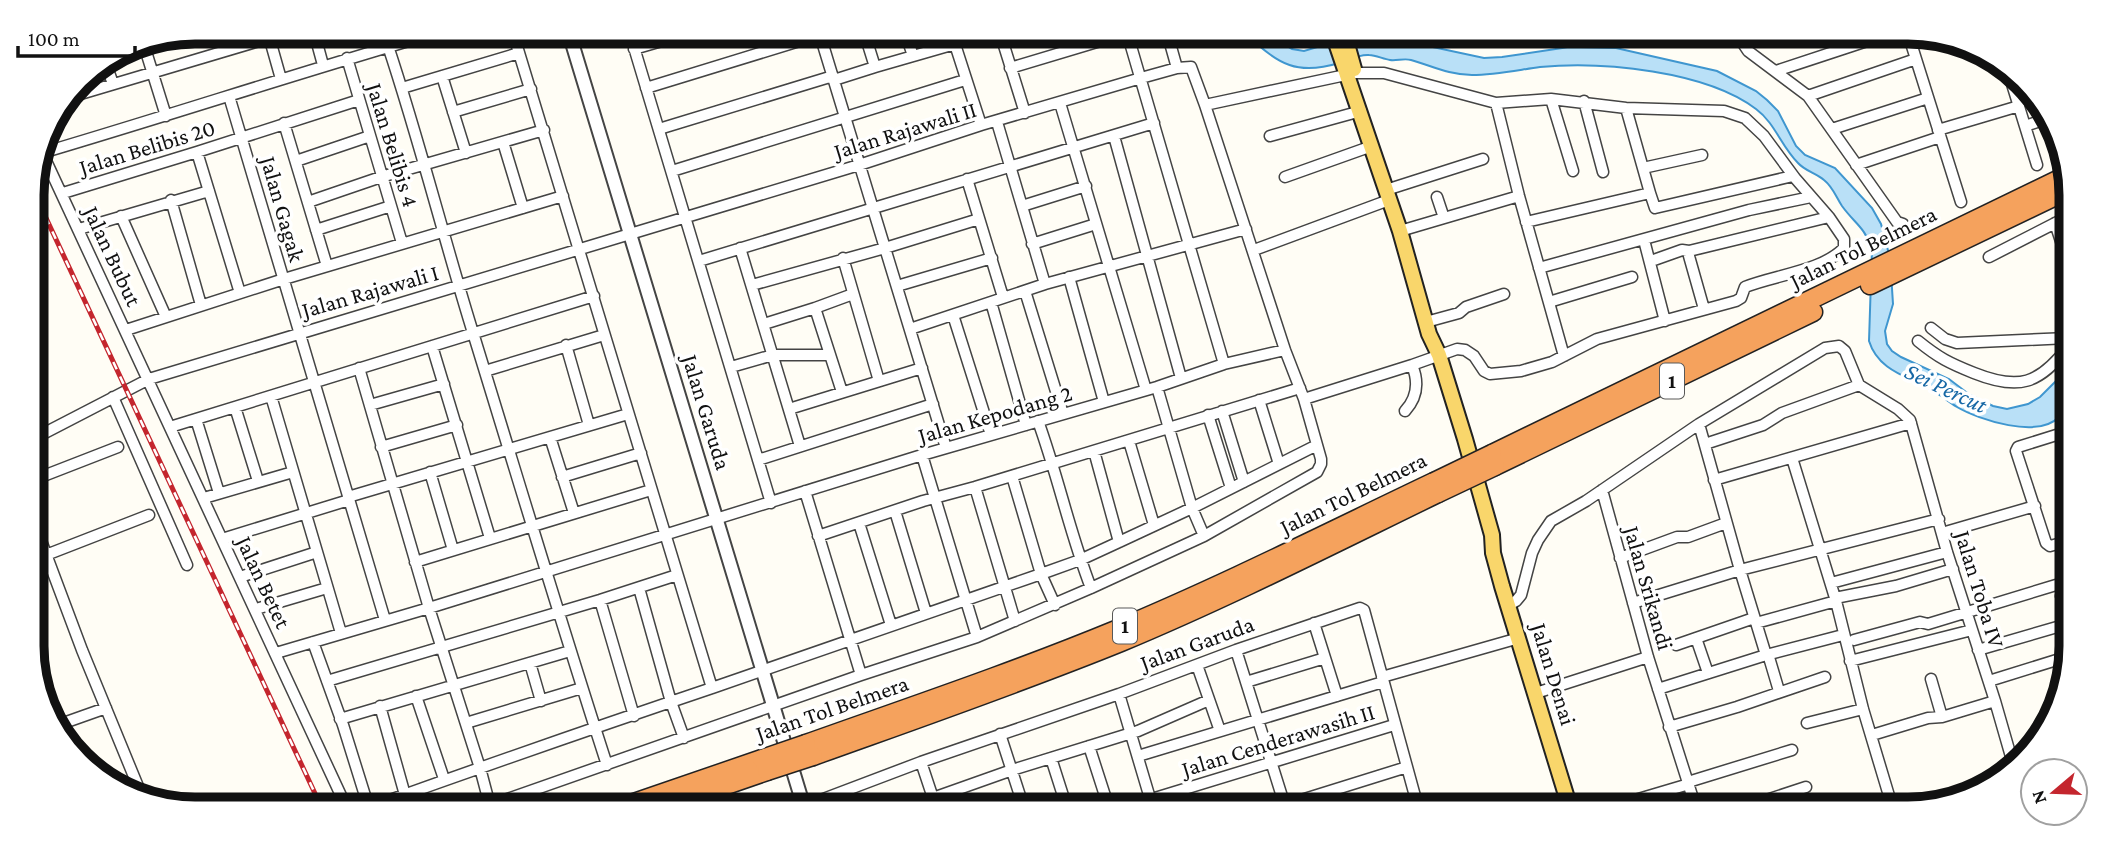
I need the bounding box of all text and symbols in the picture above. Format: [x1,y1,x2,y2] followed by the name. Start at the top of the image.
[18,14,135,58] scale bar
[28,27,80,51] text: 100 m
[361,78,424,210] street label: Jalan Belibis 4
[829,96,979,165] street label: Jalan Rajawali II
[74,114,218,181] street label: Jalan Belibis 20
[255,151,310,265] street label: Jalan Gagak
[78,200,148,310] street label: Jalan Bubut
[1784,200,1941,295] street label: Jalan Tol Belmera
[297,259,441,323] street label: Jalan Rajawali I
[677,349,737,473] street label: Jalan Garuda
[1901,357,1992,419] water label: Sei Percut
[1660,364,1684,398] road number: 1
[913,380,1075,449] street label: Jalan Kepodang 2
[1274,446,1431,541] street label: Jalan Tol Belmera
[1618,521,1679,653] street label: Jalan Srikandi
[1949,526,2010,651] street label: Jalan Toba IV
[231,530,297,633] street label: Jalan Betet
[1113,608,1137,644] road number: 1
[1135,610,1258,676] street label: Jalan Garuda
[1526,618,1582,728] street label: Jalan Denai
[750,670,912,747] street label: Jalan Tol Belmera
[1177,698,1378,782] street label: Jalan Cenderawasih II
[2019,757,2089,827] north arrow
[2026,788,2050,807] text: N

